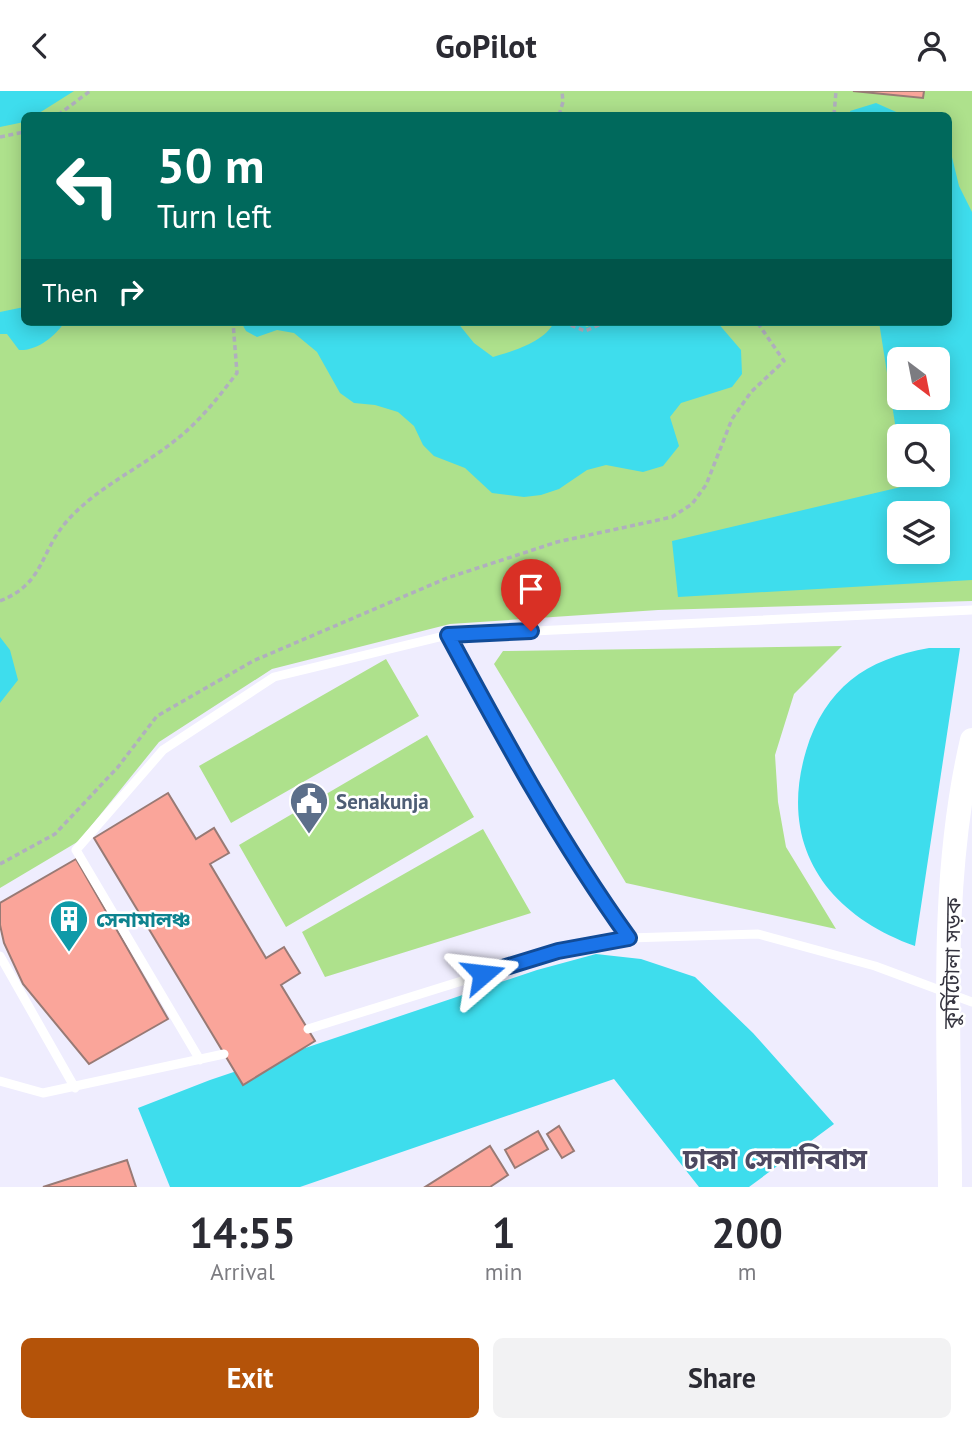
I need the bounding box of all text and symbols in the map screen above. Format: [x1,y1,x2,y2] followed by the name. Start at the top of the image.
[435,25,537,67] text: GoPilot
[21,27,59,65] icon: back
[913,27,951,65] icon: person
[157,133,264,197] text: 50 m
[42,140,133,231] icon: left
[157,195,272,237] text: Turn left
[112,273,150,311] icon: right
[42,276,98,309] text: Then
[887,347,950,409] north arrow
[887,347,950,564] map controls
[887,424,950,487] button: search
[887,501,950,564] button: layers
[501,559,561,631] pin
[512,570,550,608] icon: arrive
[288,780,330,835] public building icon: Senakunja
[336,788,429,815] place label: Senakunja
[937,896,967,1030] street label: কুর্মিটোলা সড়ক
[48,898,90,953] building icon: সেনামালঞ্চ
[96,906,191,933] place label: সেনামালঞ্চ
[446,937,520,1011] position arrow
[682,1140,868,1177] district label: ঢাকা সেনানিবাস
[189,1205,296,1260] text: 14:55
[492,1205,515,1260] text: 1
[711,1205,783,1260] text: 200
[210,1257,275,1286] text: Arrival
[485,1257,522,1286] text: min
[738,1257,756,1286] text: m
[21,1338,479,1418] button: Exit
[493,1338,951,1418] button: Share

